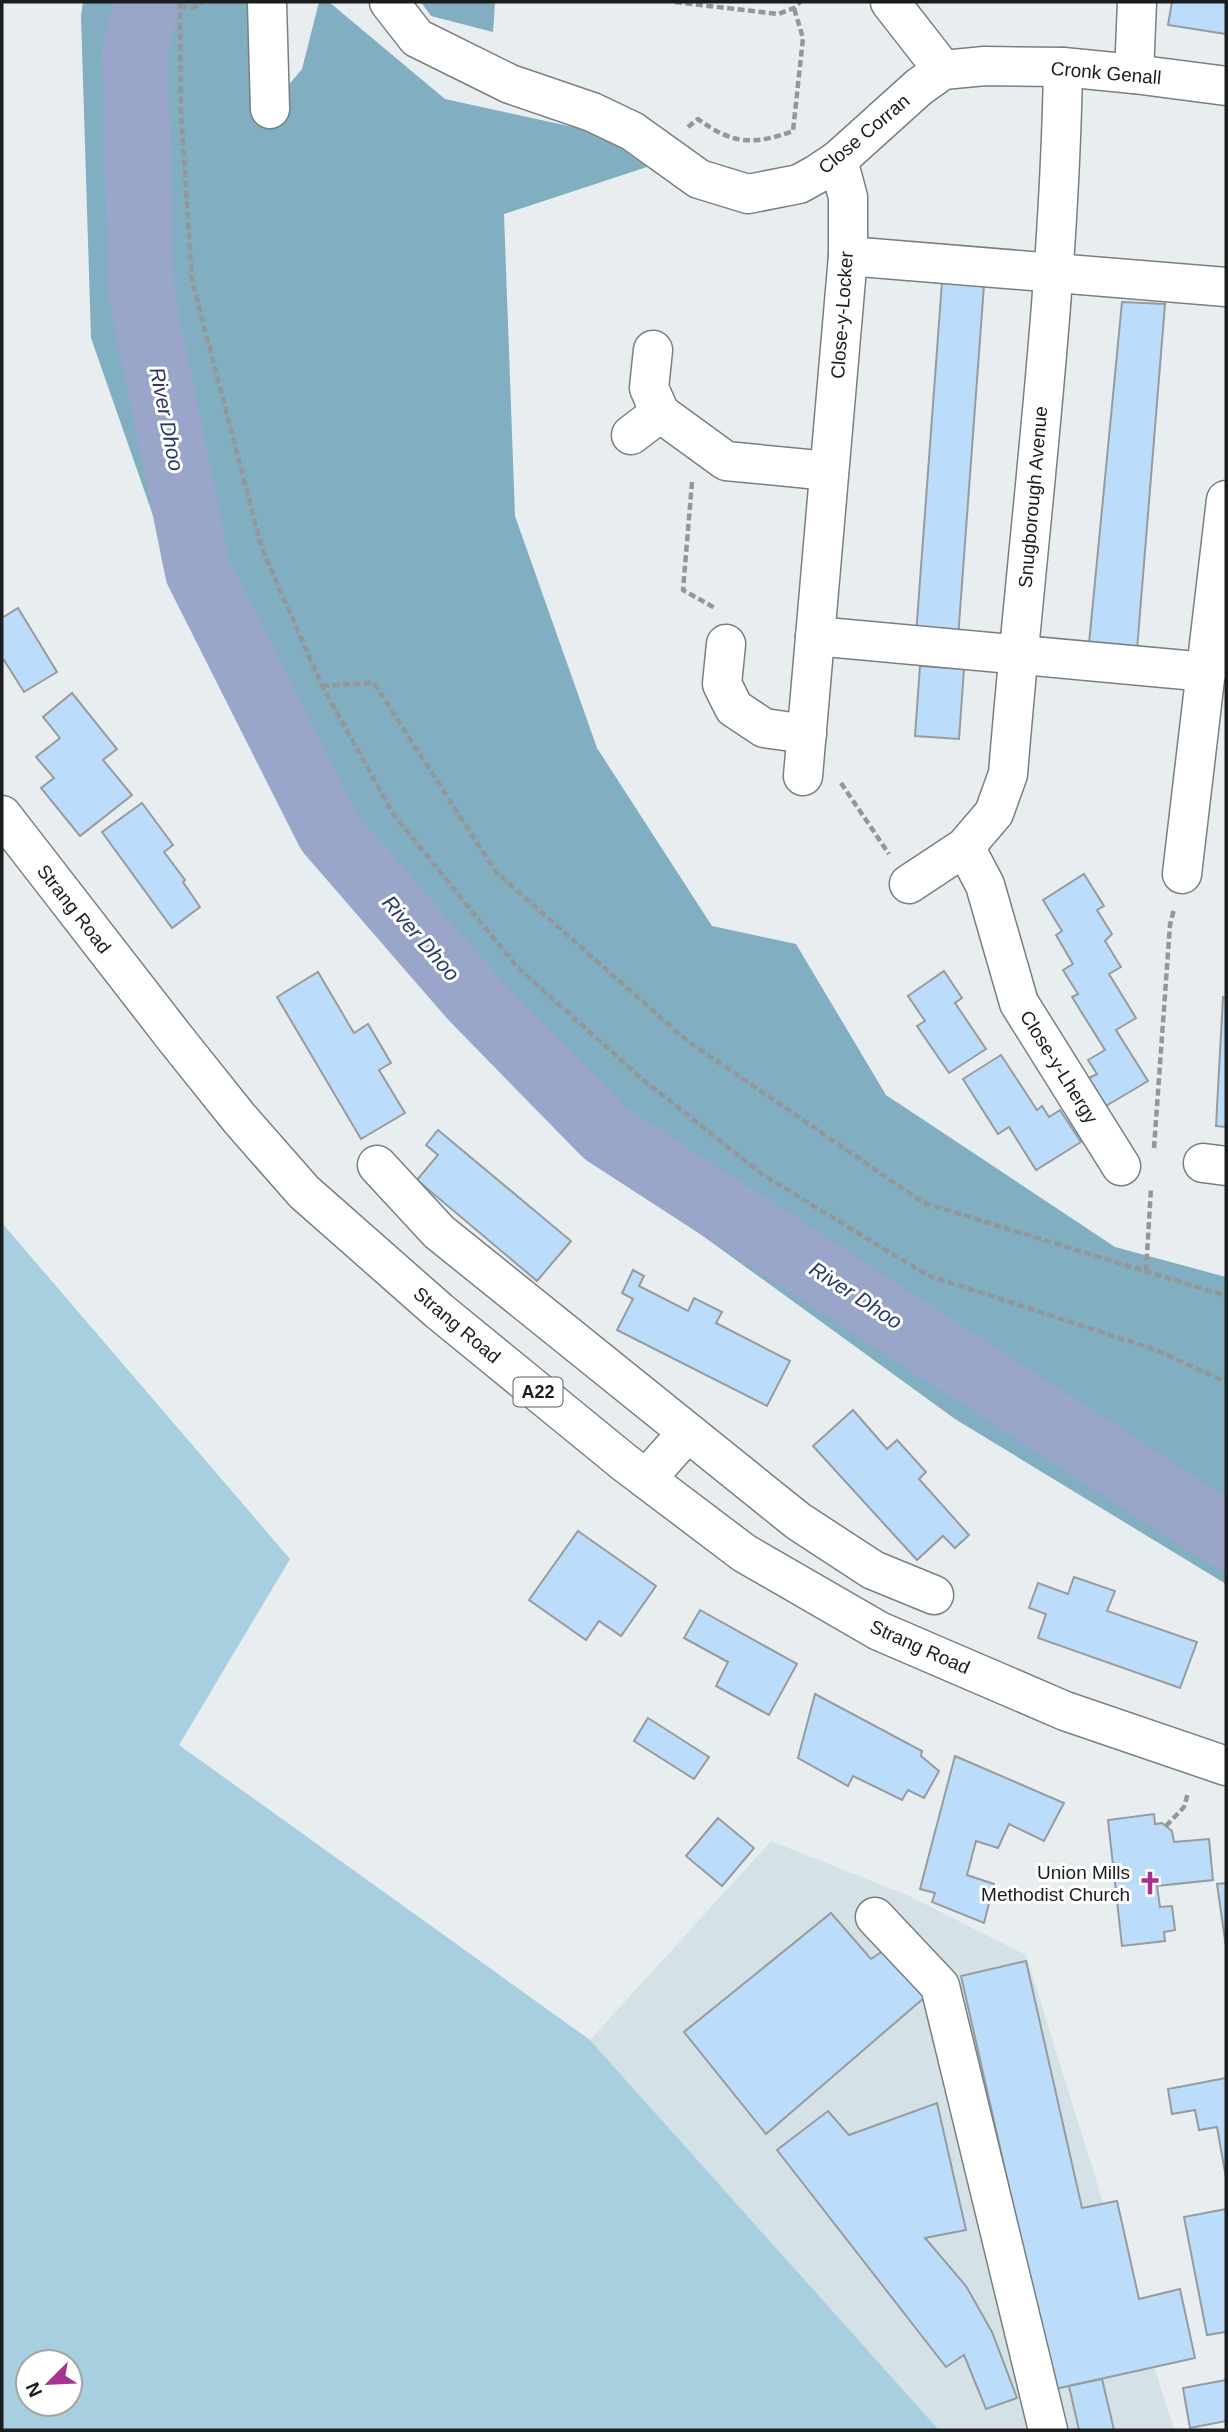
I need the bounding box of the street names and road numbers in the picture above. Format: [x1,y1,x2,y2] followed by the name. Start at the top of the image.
[1050,58,1162,88] street label: Cronk Genall
[814,90,914,178] street label: Close Corran
[827,250,857,379] street label: Close-y-Locker
[1015,405,1051,589] street label: Snugborough Avenue
[33,861,115,957] street label: Strang Road
[1016,1007,1102,1128] street label: Close-y-Lhergy
[409,1283,505,1367] street label: Strang Road
[514,1378,562,1406] road number: A22
[867,1616,973,1678] street label: Strang Road

